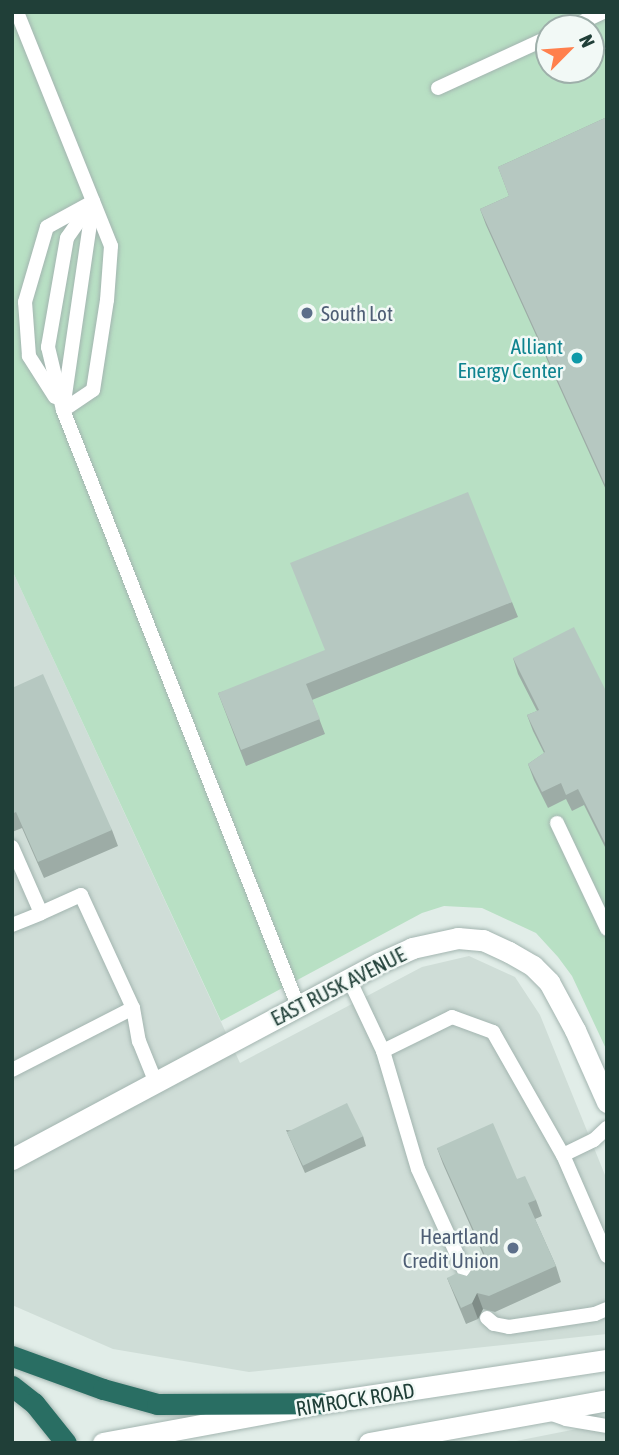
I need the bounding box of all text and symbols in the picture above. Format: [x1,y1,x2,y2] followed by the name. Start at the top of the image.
[535,14,605,84] north arrow
[575,31,600,51] text: N
[321,300,393,326] place label: South Lot
[299,305,315,321] marker: South Lot
[457,333,563,383] place label: Alliant Energy Center
[569,350,585,366] marker: Alliant Energy Center
[266,941,410,1031] street label: EAST RUSK AVENUE
[403,1223,499,1273] place label: Heartland Credit Union
[505,1240,521,1256] marker: Heartland Credit Union
[294,1377,416,1421] street label: RIMROCK ROAD

